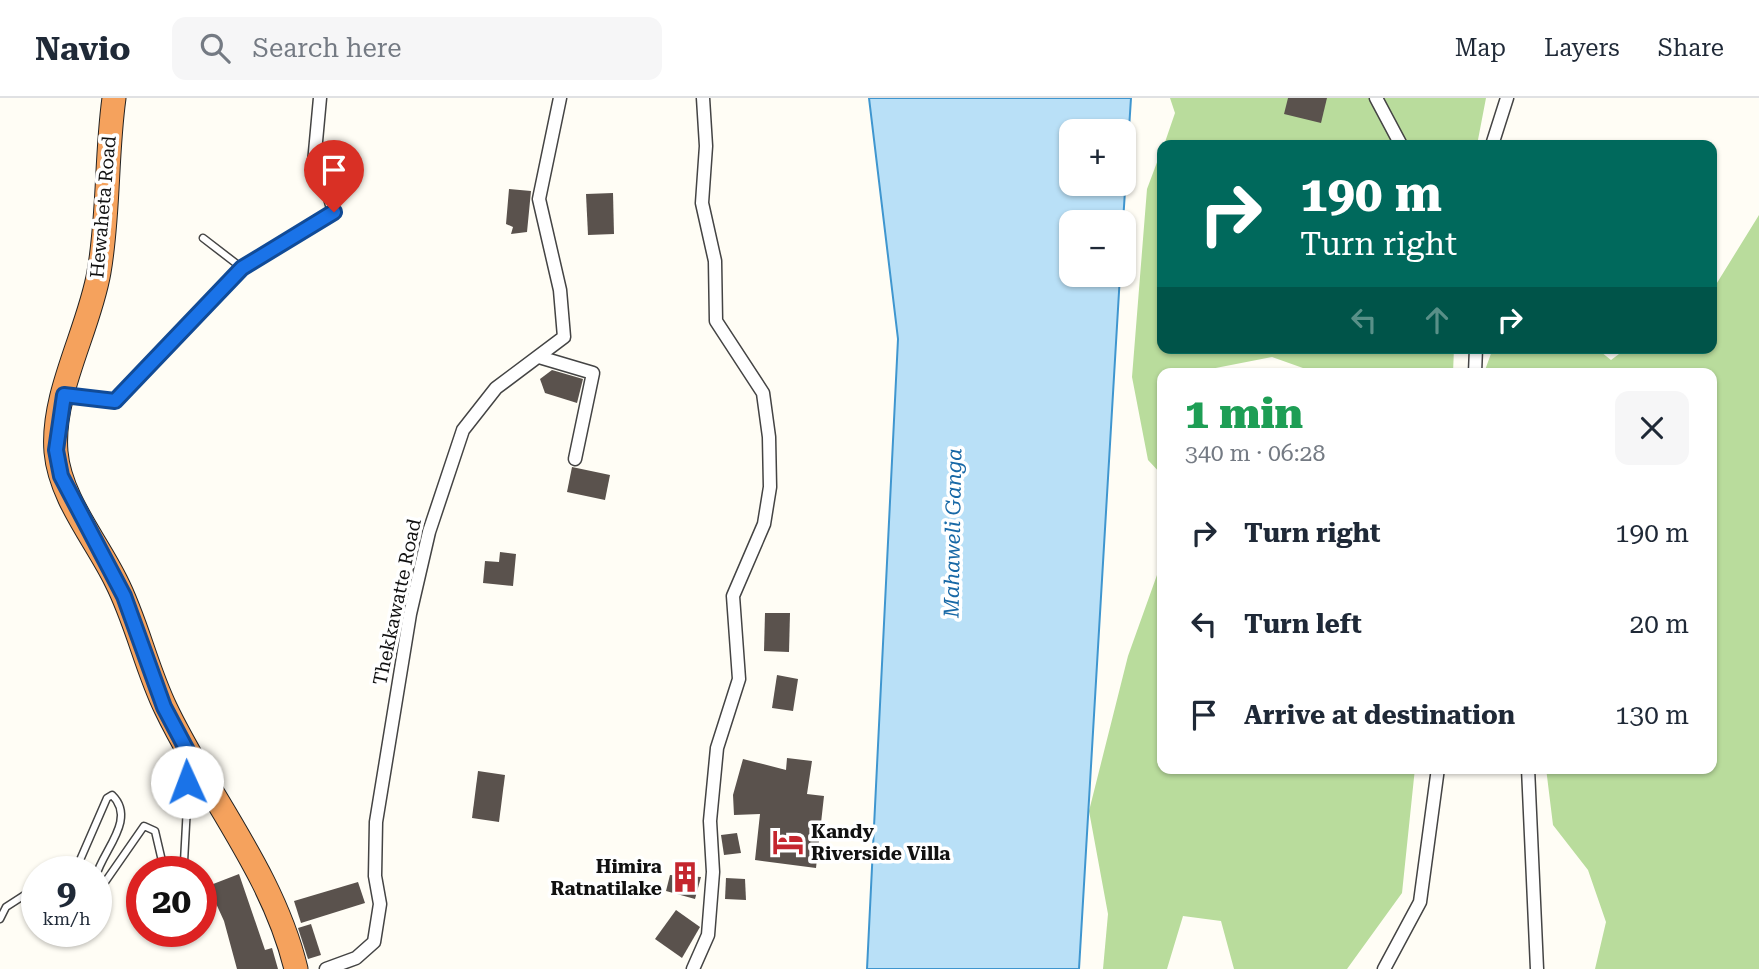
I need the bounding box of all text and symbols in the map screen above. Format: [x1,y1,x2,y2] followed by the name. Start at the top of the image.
[172,17,662,80] search box
[35,29,130,68] text: Navio
[196,29,234,67] icon: search
[252,33,401,63] text: Search here
[1455,34,1506,62] text: Map
[1544,34,1620,62] text: Layers
[1658,34,1724,62] text: Share
[1059,119,1136,287] map controls
[1059,119,1136,196] button: +
[85,135,121,279] street label: Hewaheta Road
[304,140,364,212] pin
[315,151,353,189] icon: arrive
[1300,166,1442,223] text: 190 m
[1185,168,1276,259] icon: right
[1059,210,1136,287] button: −
[1300,225,1457,263] text: Turn right
[1345,301,1383,339] icon: left
[1418,301,1456,339] icon: ahead
[1491,301,1529,339] icon: right
[1185,389,1303,438] text: 1 min
[1615,391,1689,465] button: close
[1185,440,1325,467] text: 340 m · 06:28
[940,448,966,619] water label: Mahaweli Ganga
[1185,514,1223,552] icon: right
[368,517,426,687] street label: Thekkawatte Road
[1244,518,1380,548] text: Turn right
[1615,518,1689,548] text: 190 m
[1185,605,1223,643] icon: left
[1244,609,1362,639] text: Turn left
[1630,609,1689,639] text: 20 m
[1185,696,1223,734] icon: arrive
[1244,700,1515,730] text: Arrive at destination
[1615,700,1689,730] text: 130 m
[150,745,224,819] position arrow
[811,820,951,865] place label: Kandy Riverside Villa
[771,825,805,859] hotel icon: Kandy Riverside Villa
[550,855,662,900] place label: Himira Ratnatilake
[126,856,217,947] speed limit sign: 20
[668,860,702,894] building icon: Himira Ratnatilake
[57,872,76,913] text: 9
[42,908,91,929] text: km/h

